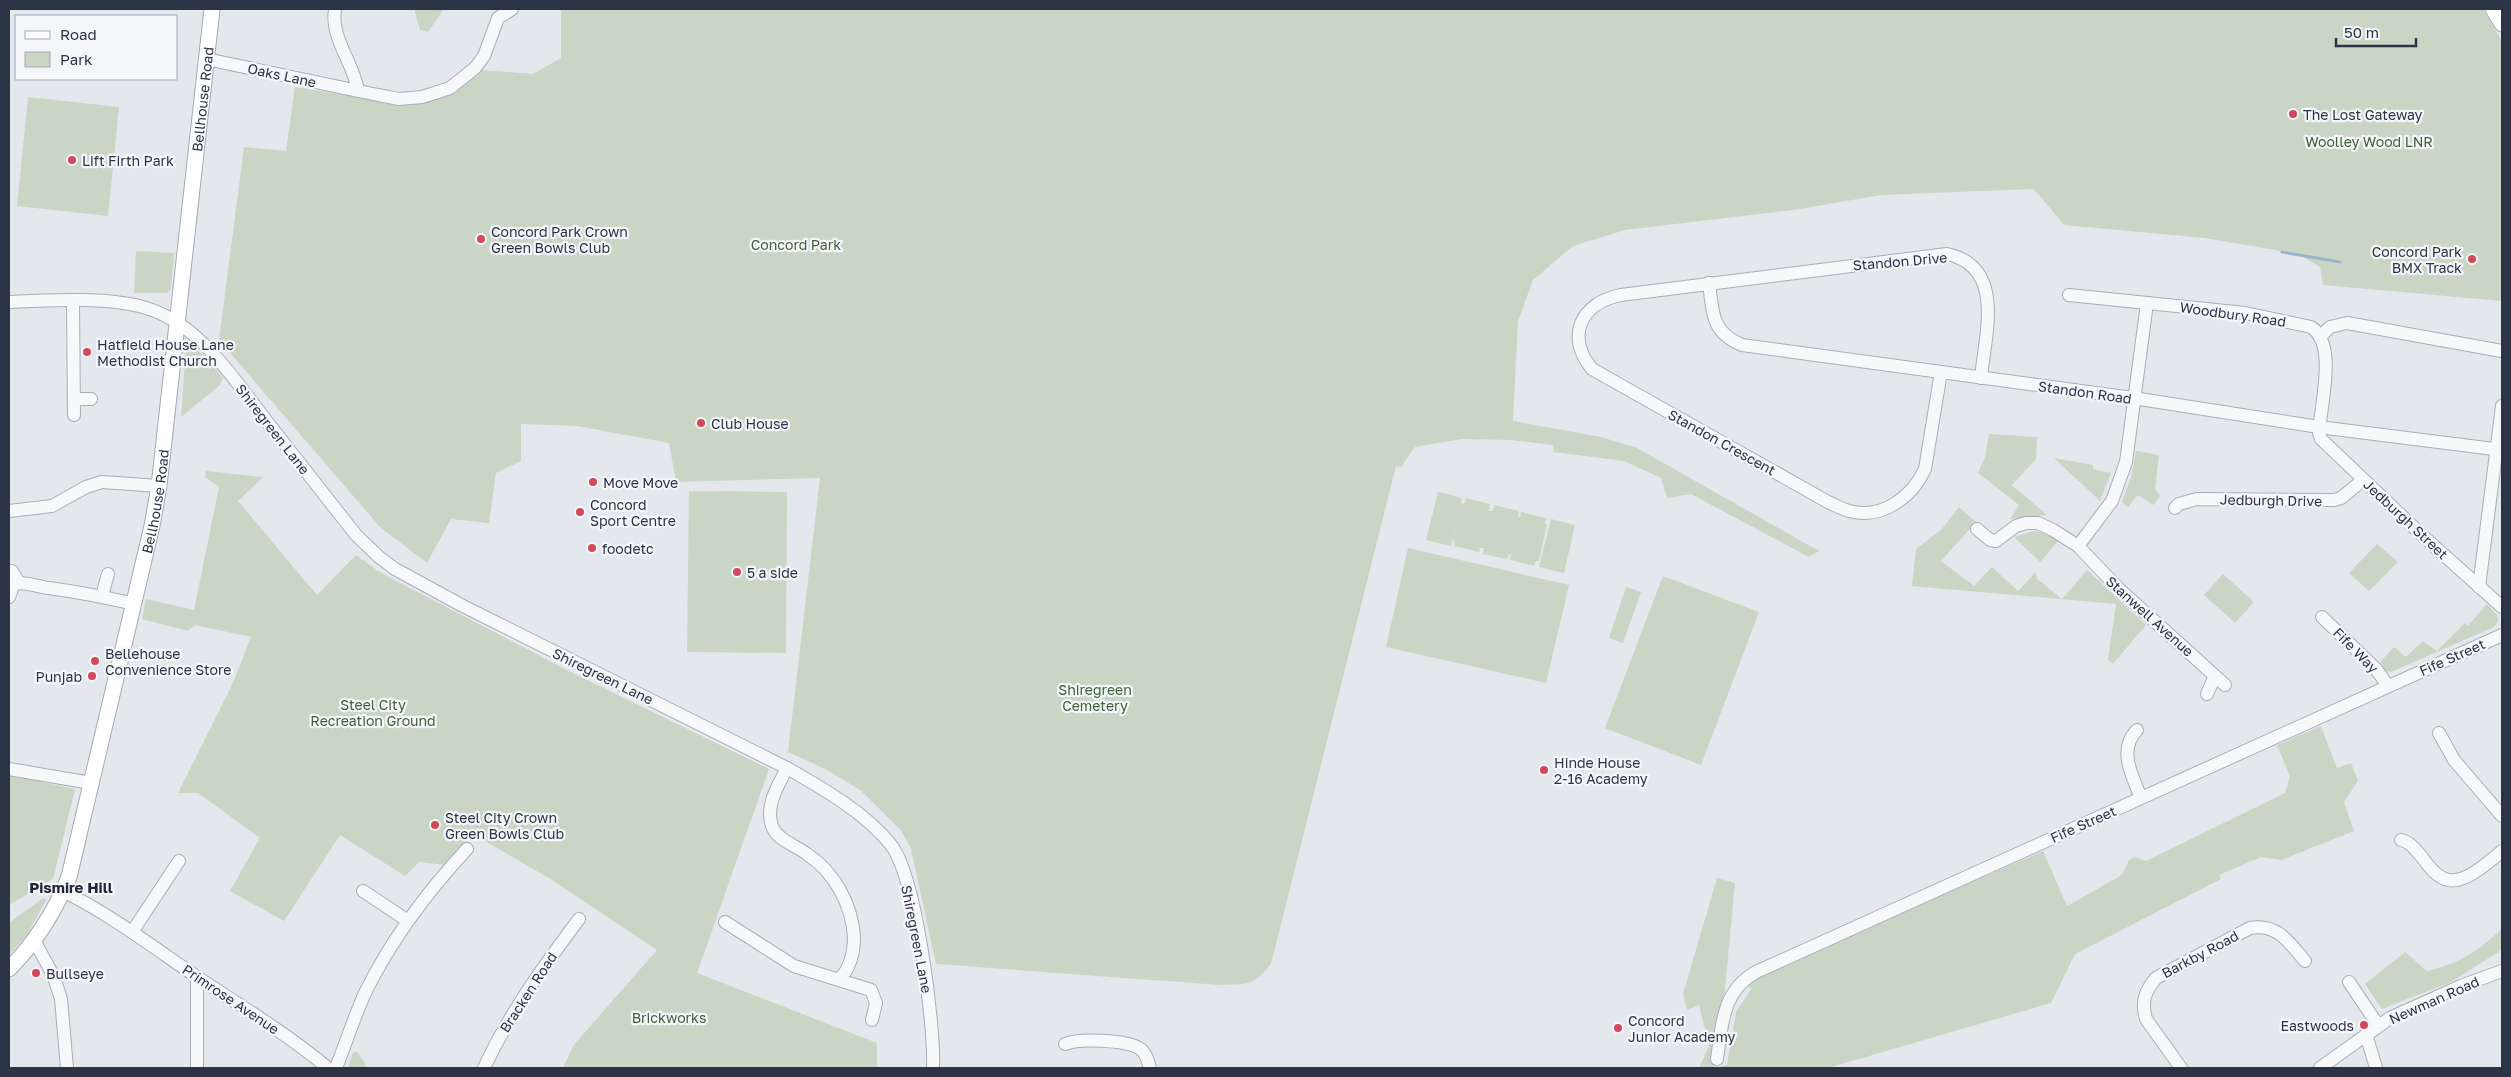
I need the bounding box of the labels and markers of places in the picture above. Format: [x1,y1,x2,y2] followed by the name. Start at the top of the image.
[2303,106,2423,123] place label: The Lost Gateway
[2287,108,2299,120] marker: The Lost Gateway
[82,152,174,169] place label: Lift Firth Park
[66,154,78,166] marker: Lift Firth Park
[491,223,628,256] place label: Concord Park Crown Green Bowls Club
[475,233,487,245] marker: Concord Park Crown Green Bowls Club
[2372,243,2462,276] place label: Concord Park BMX Track
[2466,253,2478,265] marker: Concord Park BMX Track
[97,336,234,369] place label: Hatfield House Lane Methodist Church
[81,346,93,358] marker: Hatfield House Lane Methodist Church
[711,415,789,432] place label: Club House
[695,417,707,429] marker: Club House
[603,474,678,491] place label: Move Move
[587,476,599,488] marker: Move Move
[590,496,676,529] place label: Concord Sport Centre
[574,506,586,518] marker: Concord Sport Centre
[602,540,654,557] place label: foodetc
[586,542,598,554] marker: foodetc
[747,564,798,581] place label: 5 a side
[731,566,743,578] marker: 5 a side
[105,645,231,678] place label: Bellehouse Convenience Store
[89,655,101,667] marker: Bellehouse Convenience Store
[35,668,82,685] place label: Punjab
[86,670,98,682] marker: Punjab
[1554,754,1648,787] place label: Hinde House 2-16 Academy
[1538,764,1550,776] marker: Hinde House 2-16 Academy
[445,809,564,842] place label: Steel City Crown Green Bowls Club
[429,819,441,831] marker: Steel City Crown Green Bowls Club
[46,965,104,982] place label: Bullseye
[30,967,42,979] marker: Bullseye
[1628,1012,1736,1045] place label: Concord Junior Academy
[2281,1017,2354,1034] place label: Eastwoods
[2358,1019,2370,1031] marker: Eastwoods
[1612,1022,1624,1034] marker: Concord Junior Academy

